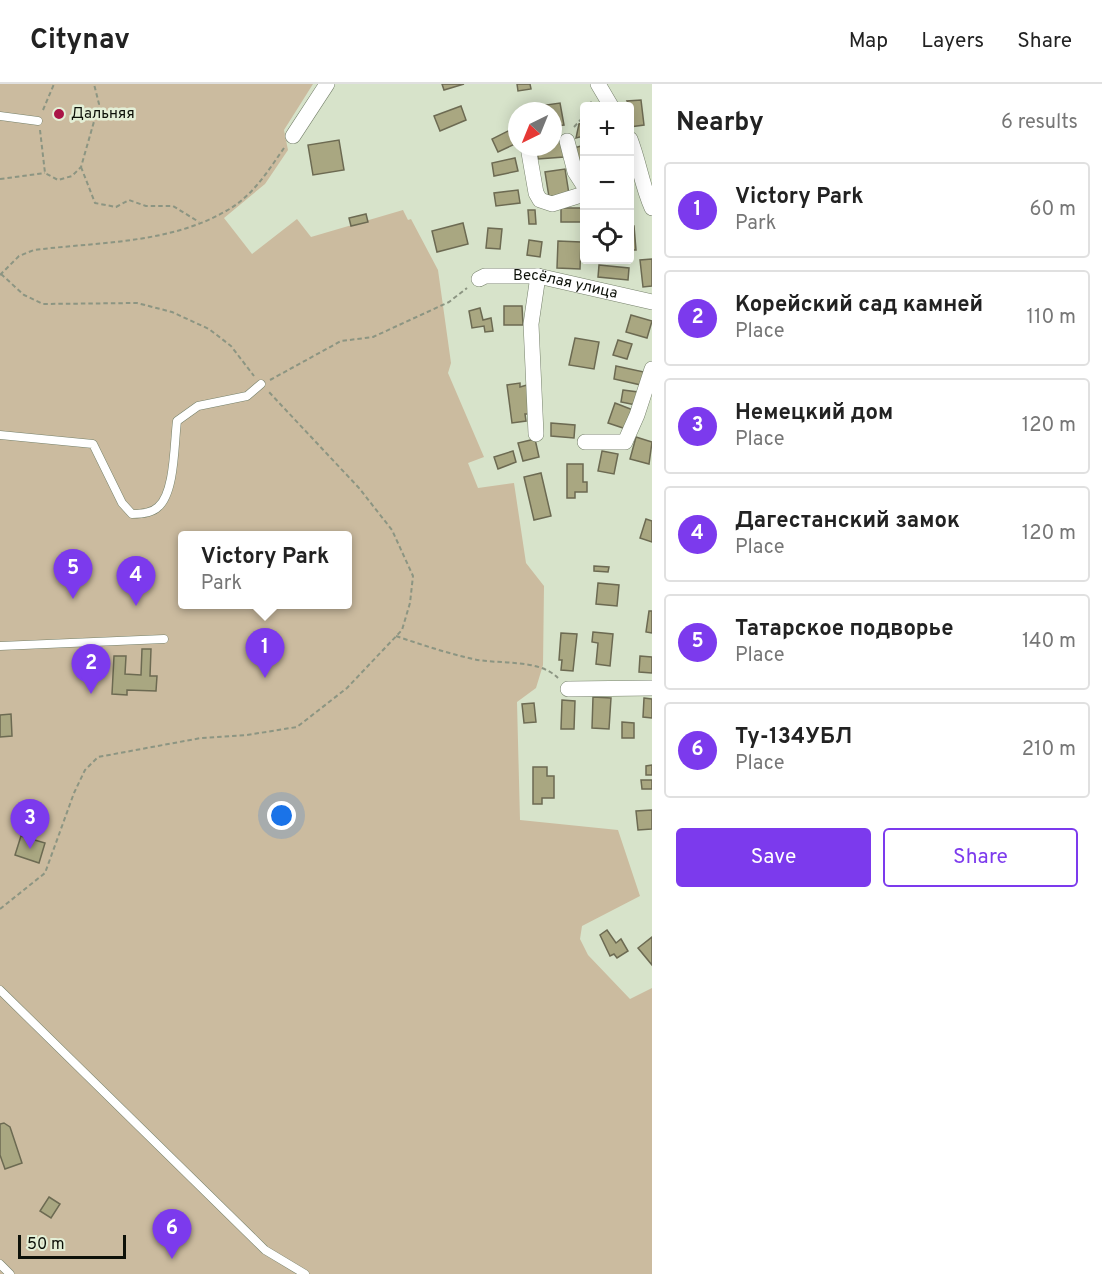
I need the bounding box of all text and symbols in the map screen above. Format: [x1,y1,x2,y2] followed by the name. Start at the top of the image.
[30,23,130,59] text: Citynav
[849,28,888,55] text: Map
[921,28,984,55] text: Layers
[1017,28,1072,55] text: Share
[508,102,562,156] north arrow
[580,102,634,264] map controls
[580,102,634,156] button: +
[71,105,135,124] place label: Дальняя
[52,107,66,121] marker: Дальняя
[676,107,764,140] text: Nearby
[1001,110,1078,136] text: 6 results
[580,156,634,210] button: −
[735,184,863,211] text: Victory Park
[694,197,702,223] text: 1
[1030,197,1076,223] text: 60 m
[580,210,634,264] button: locate
[735,211,776,237] text: Park
[513,267,620,303] street label: Весёлая улица
[735,292,983,319] text: Корейский сад камней
[691,305,704,331] text: 2
[1027,305,1076,331] text: 110 m
[735,319,785,345] text: Place
[735,400,893,427] text: Немецкий дом
[692,413,704,439] text: 3
[1022,413,1076,439] text: 120 m
[735,427,785,453] text: Place
[735,508,960,535] text: Дагестанский замок
[691,521,704,547] text: 4
[1022,521,1076,547] text: 120 m
[178,531,352,609] popup
[735,535,785,561] text: Place
[201,544,329,571] text: Victory Park
[54,550,92,599] pin: 5
[116,556,156,606] pin: 4
[201,571,242,597] text: Park
[735,616,953,643] text: Татарское подворье
[246,628,284,678] pin: 1
[691,629,704,655] text: 5
[1022,629,1076,655] text: 140 m
[735,643,785,669] text: Place
[72,644,110,694] pin: 2
[735,724,852,751] text: Ту-134УБЛ
[691,737,704,763] text: 6
[1022,737,1076,763] text: 210 m
[735,751,785,777] text: Place
[10,800,50,849] pin: 3
[267,801,296,830] your location
[676,828,871,887] button: Save
[883,828,1078,887] button: Share
[152,1210,192,1259] pin: 6
[18,1232,126,1260] scale bar
[27,1235,65,1255] text: 50 m

